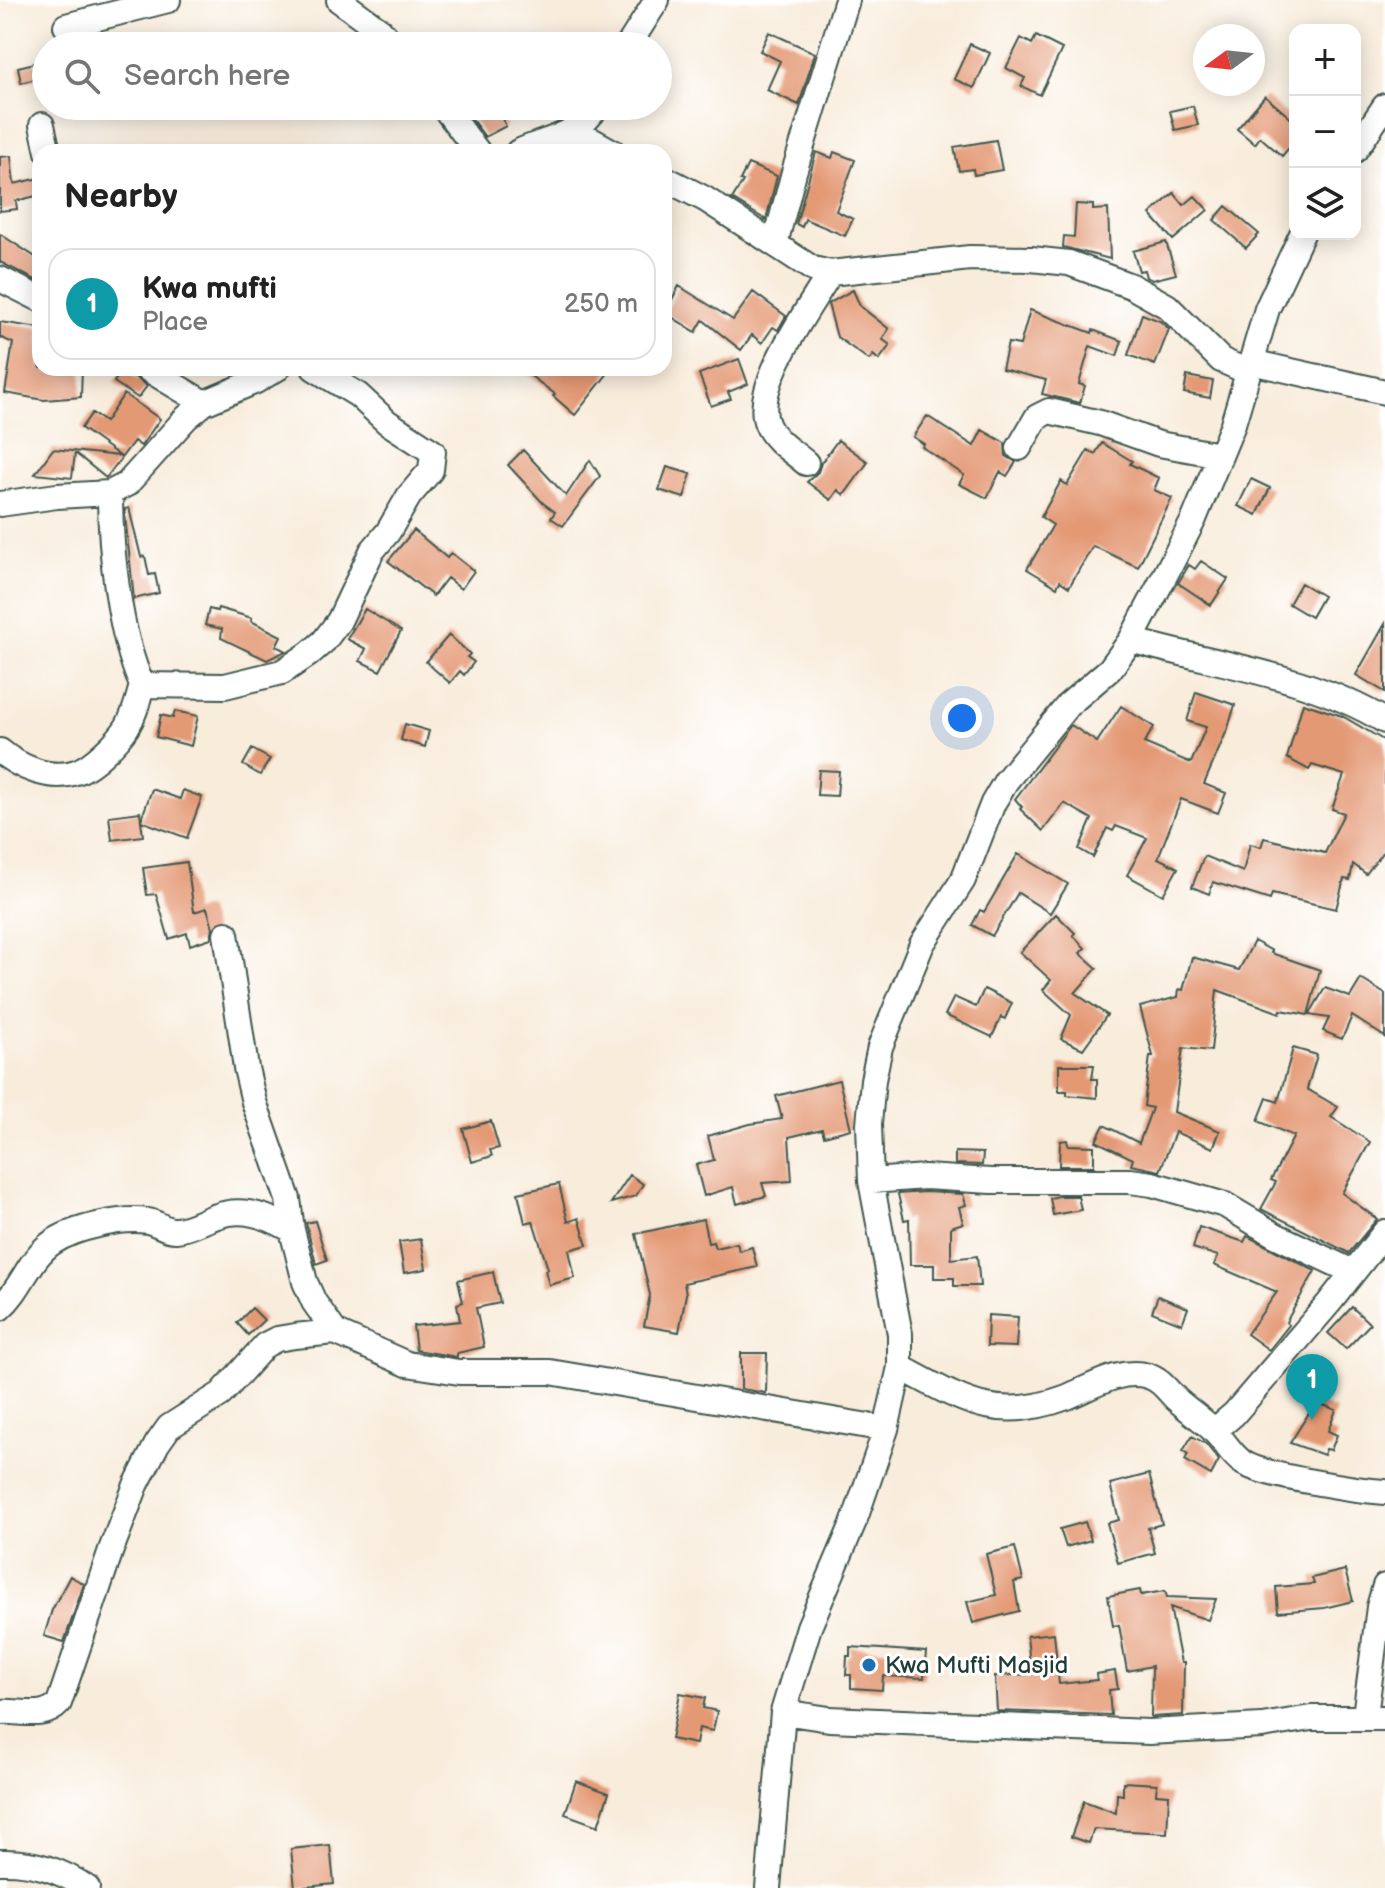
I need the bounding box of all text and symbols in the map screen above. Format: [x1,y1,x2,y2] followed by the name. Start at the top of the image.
[1193,24,1265,96] north arrow
[1289,24,1361,240] map controls
[1289,24,1361,96] button: +
[32,32,672,120] search box
[60,54,104,98] icon: search
[124,58,290,94] text: Search here
[1289,96,1361,168] button: −
[1289,168,1361,240] button: layers
[64,176,178,217] text: Nearby
[142,271,277,307] text: Kwa mufti
[87,289,97,320] text: 1
[564,289,638,320] text: 250 m
[142,307,208,338] text: Place
[942,698,982,738] your location
[1286,1354,1338,1420] pin: 1
[885,1651,1068,1680] place label: Kwa Mufti Masjid
[860,1656,878,1674] marker: Kwa Mufti Masjid

